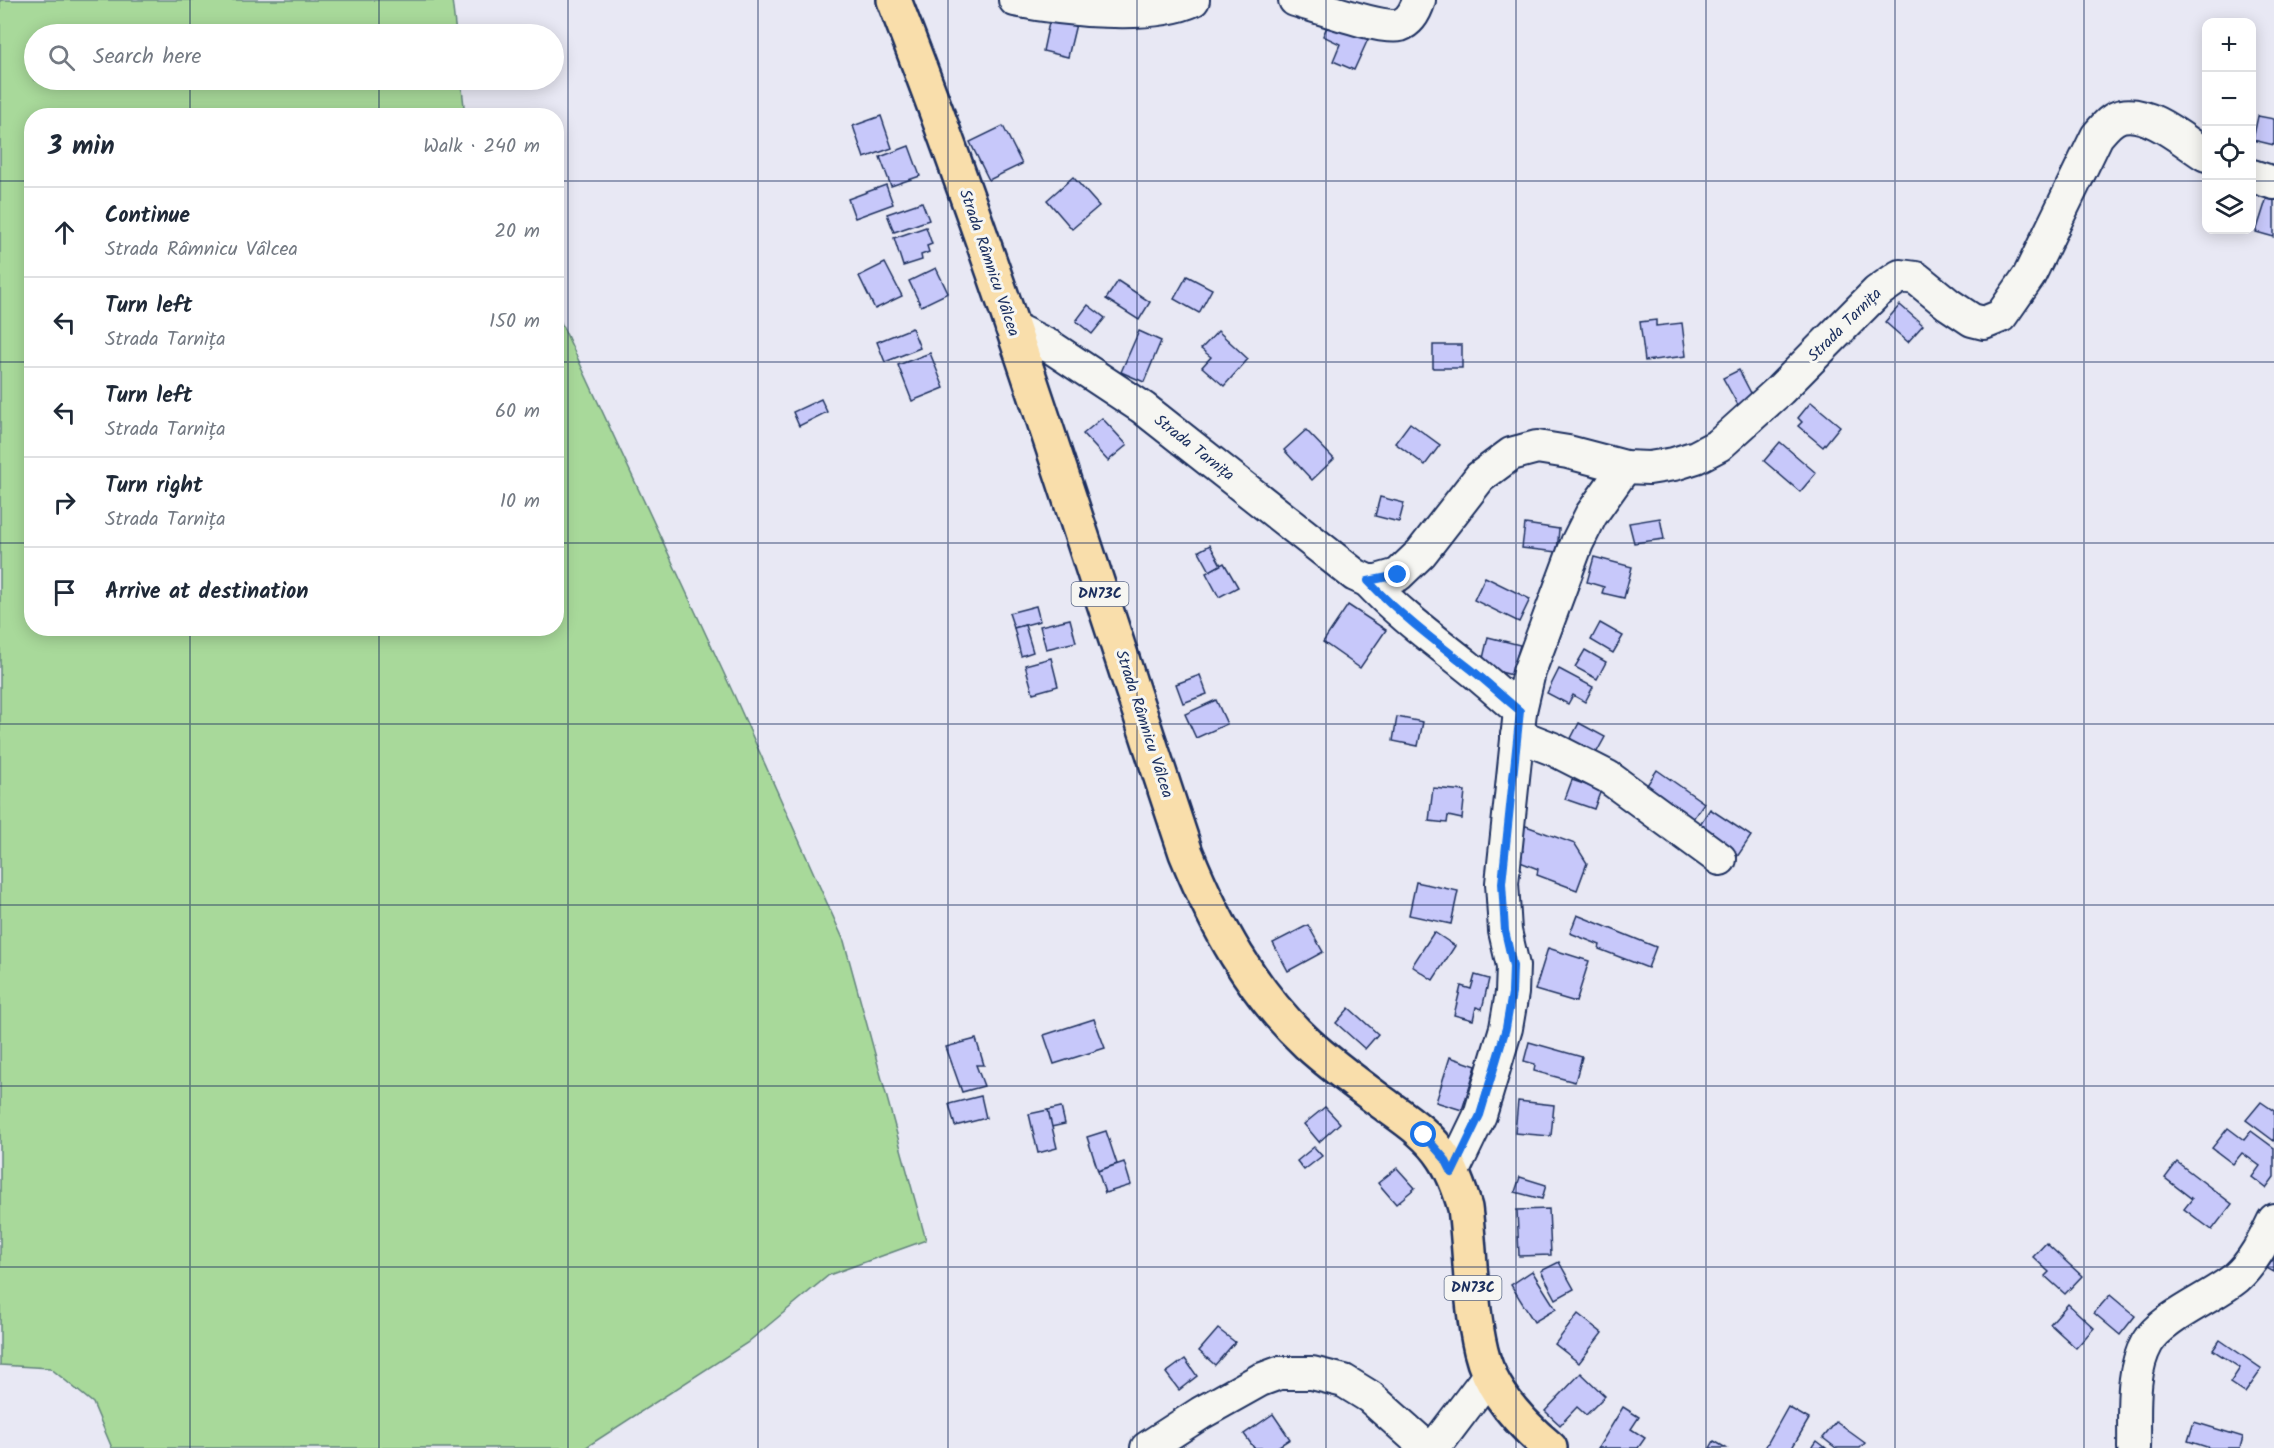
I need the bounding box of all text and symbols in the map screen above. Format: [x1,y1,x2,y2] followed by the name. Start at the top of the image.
[2202,18,2256,234] map controls
[2202,18,2256,72] button: +
[24,24,564,90] search box
[93,40,201,75] text: Search here
[45,41,78,74] icon: search
[2202,72,2256,126] button: −
[48,126,115,168] text: 3 min
[2202,126,2256,180] button: locate
[423,131,540,163] text: Walk · 240 m
[2202,180,2256,234] button: layers
[952,186,1026,340] street label: Strada Râmnicu Vâlcea
[105,199,190,234] text: Continue
[48,216,81,249] icon: ahead
[494,216,540,248] text: 20 m
[105,234,298,266] text: Strada Râmnicu Vâlcea
[1802,282,1888,368] street label: Strada Tarnița
[105,289,192,324] text: Turn left
[48,306,81,339] icon: left
[489,306,540,338] text: 150 m
[105,324,226,356] text: Strada Tarnița
[105,379,192,414] text: Turn left
[48,396,81,429] icon: left
[495,396,540,428] text: 60 m
[1148,408,1240,488] street label: Strada Tarnița
[105,414,226,446] text: Strada Tarnița
[105,469,203,504] text: Turn right
[48,486,81,519] icon: right
[500,486,540,518] text: 10 m
[105,504,226,536] text: Strada Tarnița
[1384,561,1410,587] route end
[105,575,308,610] text: Arrive at destination
[48,576,81,609] icon: arrive
[1072,582,1128,606] road number: DN73C
[1108,647,1180,801] street label: Strada Râmnicu Vâlcea
[1410,1121,1436,1147] route start
[1444,1276,1502,1300] road number: DN73C

